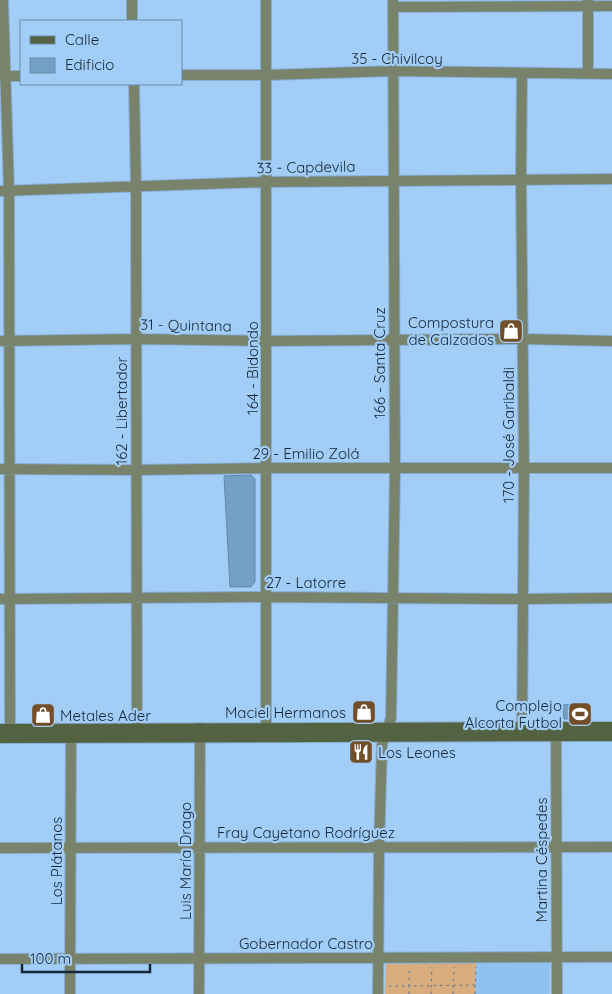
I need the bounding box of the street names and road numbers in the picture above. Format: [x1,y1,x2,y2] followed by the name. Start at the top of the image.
[351,49,443,68] street label: 35 - Chivilcoy
[256,157,356,177] street label: 33 - Capdevila
[370,307,389,419] street label: 166 - Santa Cruz
[140,315,232,335] street label: 31 - Quintana
[243,321,262,415] street label: 164 - Bidondo
[112,356,131,465] street label: 162 - Libertador
[499,367,518,503] street label: 170 - José Garibaldi
[252,444,360,463] street label: 29 - Emilio Zolá
[266,573,346,592] street label: 27 - Latorre
[532,798,551,922] street label: Martina Céspedes
[176,802,195,920] street label: Luis María Drago
[47,817,66,905] street label: Los Plátanos
[217,823,395,842] street label: Fray Cayetano Rodríguez
[239,934,373,953] street label: Gobernador Castro

